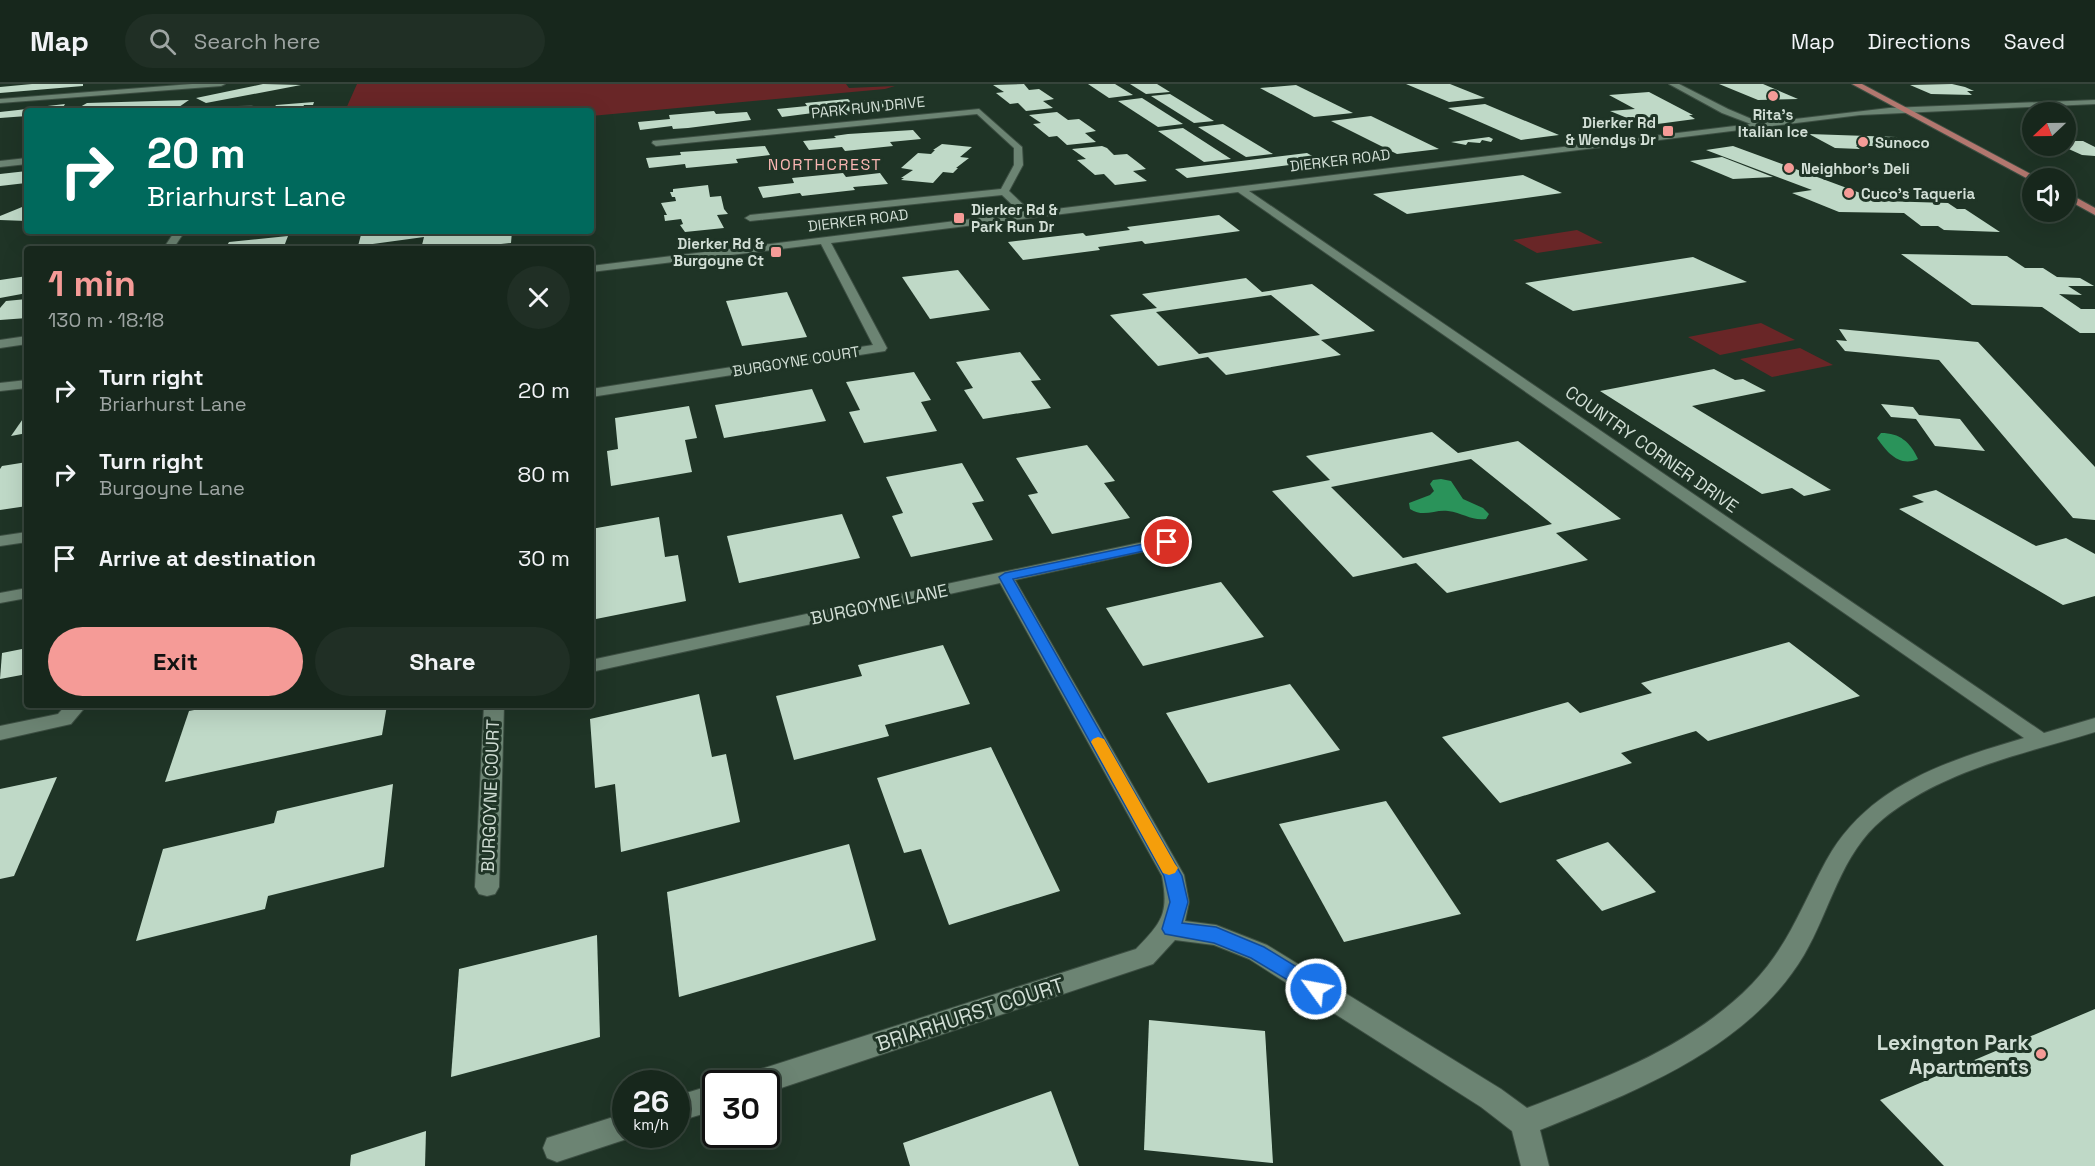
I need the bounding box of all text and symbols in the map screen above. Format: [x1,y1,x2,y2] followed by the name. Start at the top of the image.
[125,14,545,68] search box
[30,23,89,59] text: Map
[146,25,179,58] icon: search
[194,27,321,55] text: Search here
[1791,28,1835,55] text: Map
[1868,28,1971,55] text: Directions
[2004,28,2065,55] text: Saved
[1766,89,1780,103] marker: Rita's Italian Ice
[810,92,926,122] street label: PARK RUN DRIVE
[2022,102,2076,156] north arrow
[2022,102,2076,222] map controls
[1738,105,1809,141] place label: Rita's Italian Ice
[1566,113,1656,149] place label: Dierker Rd & Wendys Dr
[1661,124,1675,138] marker: Dierker Rd & Wendys Dr
[147,127,246,180] text: 20 m
[48,132,126,210] icon: right
[1875,133,1930,152] place label: Sunoco
[1856,135,1870,149] marker: Sunoco
[1289,144,1391,176] street label: DIERKER ROAD
[768,154,882,175] district label: NORTHCREST
[1801,159,1910,178] place label: Neighbor's Deli
[1782,161,1796,175] marker: Neighbor's Deli
[2022,168,2076,222] button: sound
[147,179,346,214] text: Briarhurst Lane
[1861,184,1975,203] place label: Cuco's Taqueria
[1842,186,1856,200] marker: Cuco's Taqueria
[971,200,1058,236] place label: Dierker Rd & Park Run Dr
[807,204,909,236] street label: DIERKER ROAD
[952,211,966,225] marker: Dierker Rd & Park Run Dr
[673,234,764,270] place label: Dierker Rd & Burgoyne Ct
[769,245,783,259] marker: Dierker Rd & Burgoyne Ct
[48,261,136,307] text: 1 min
[507,266,570,329] button: close
[48,307,164,333] text: 130 m · 18:18
[731,342,861,380] street label: BURGOYNE COURT
[99,363,204,391] text: Turn right
[48,374,81,407] icon: right
[518,376,570,404] text: 20 m
[1561,380,1743,518] street label: COUNTRY CORNER DRIVE
[99,391,247,417] text: Briarhurst Lane
[99,447,204,475] text: Turn right
[48,458,81,491] icon: right
[518,460,570,488] text: 80 m
[99,475,245,501] text: Burgoyne Lane
[1141,516,1192,567] pin
[1150,525,1183,558] icon: arrive
[48,542,81,575] icon: arrive
[99,544,316,572] text: Arrive at destination
[518,544,570,572] text: 30 m
[808,578,950,630] street label: BURGOYNE LANE
[48,627,303,696] button: Exit
[315,627,570,696] button: Share
[476,718,504,873] street label: BURGOYNE COURT
[1284,957,1348,1021] position arrow
[873,971,1067,1057] street label: BRIARHURST COURT
[1877,1029,2029,1080] place label: Lexington Park Apartments
[2034,1047,2048,1061] marker: Lexington Park Apartments
[702,1070,780,1148] speed limit sign: 30
[633,1082,669,1121] text: 26
[633,1115,669,1134] text: km/h

